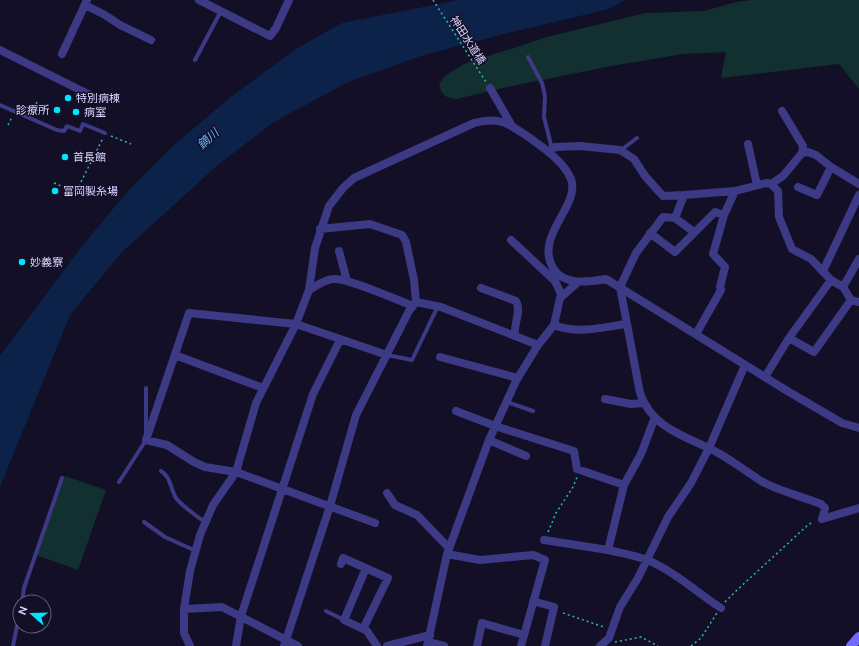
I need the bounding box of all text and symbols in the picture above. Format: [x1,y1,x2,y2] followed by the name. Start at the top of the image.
[448,14,488,66] street label: 神田水道橋
[76,92,120,104] place label: 特別病棟
[63,93,73,103] marker: 特別病棟
[16,104,50,116] place label: 診療所
[52,105,62,115] marker: 診療所
[84,106,106,118] place label: 病室
[71,107,81,117] marker: 病室
[194,124,222,152] water label: 鏑川
[73,151,106,163] place label: 首長館
[60,152,70,162] marker: 首長館
[63,185,118,197] place label: 富岡製糸場
[50,186,60,196] marker: 富岡製糸場
[30,256,63,268] place label: 妙義寮
[17,257,27,267] marker: 妙義寮
[12,594,52,634] north arrow
[16,605,30,616] text: N

